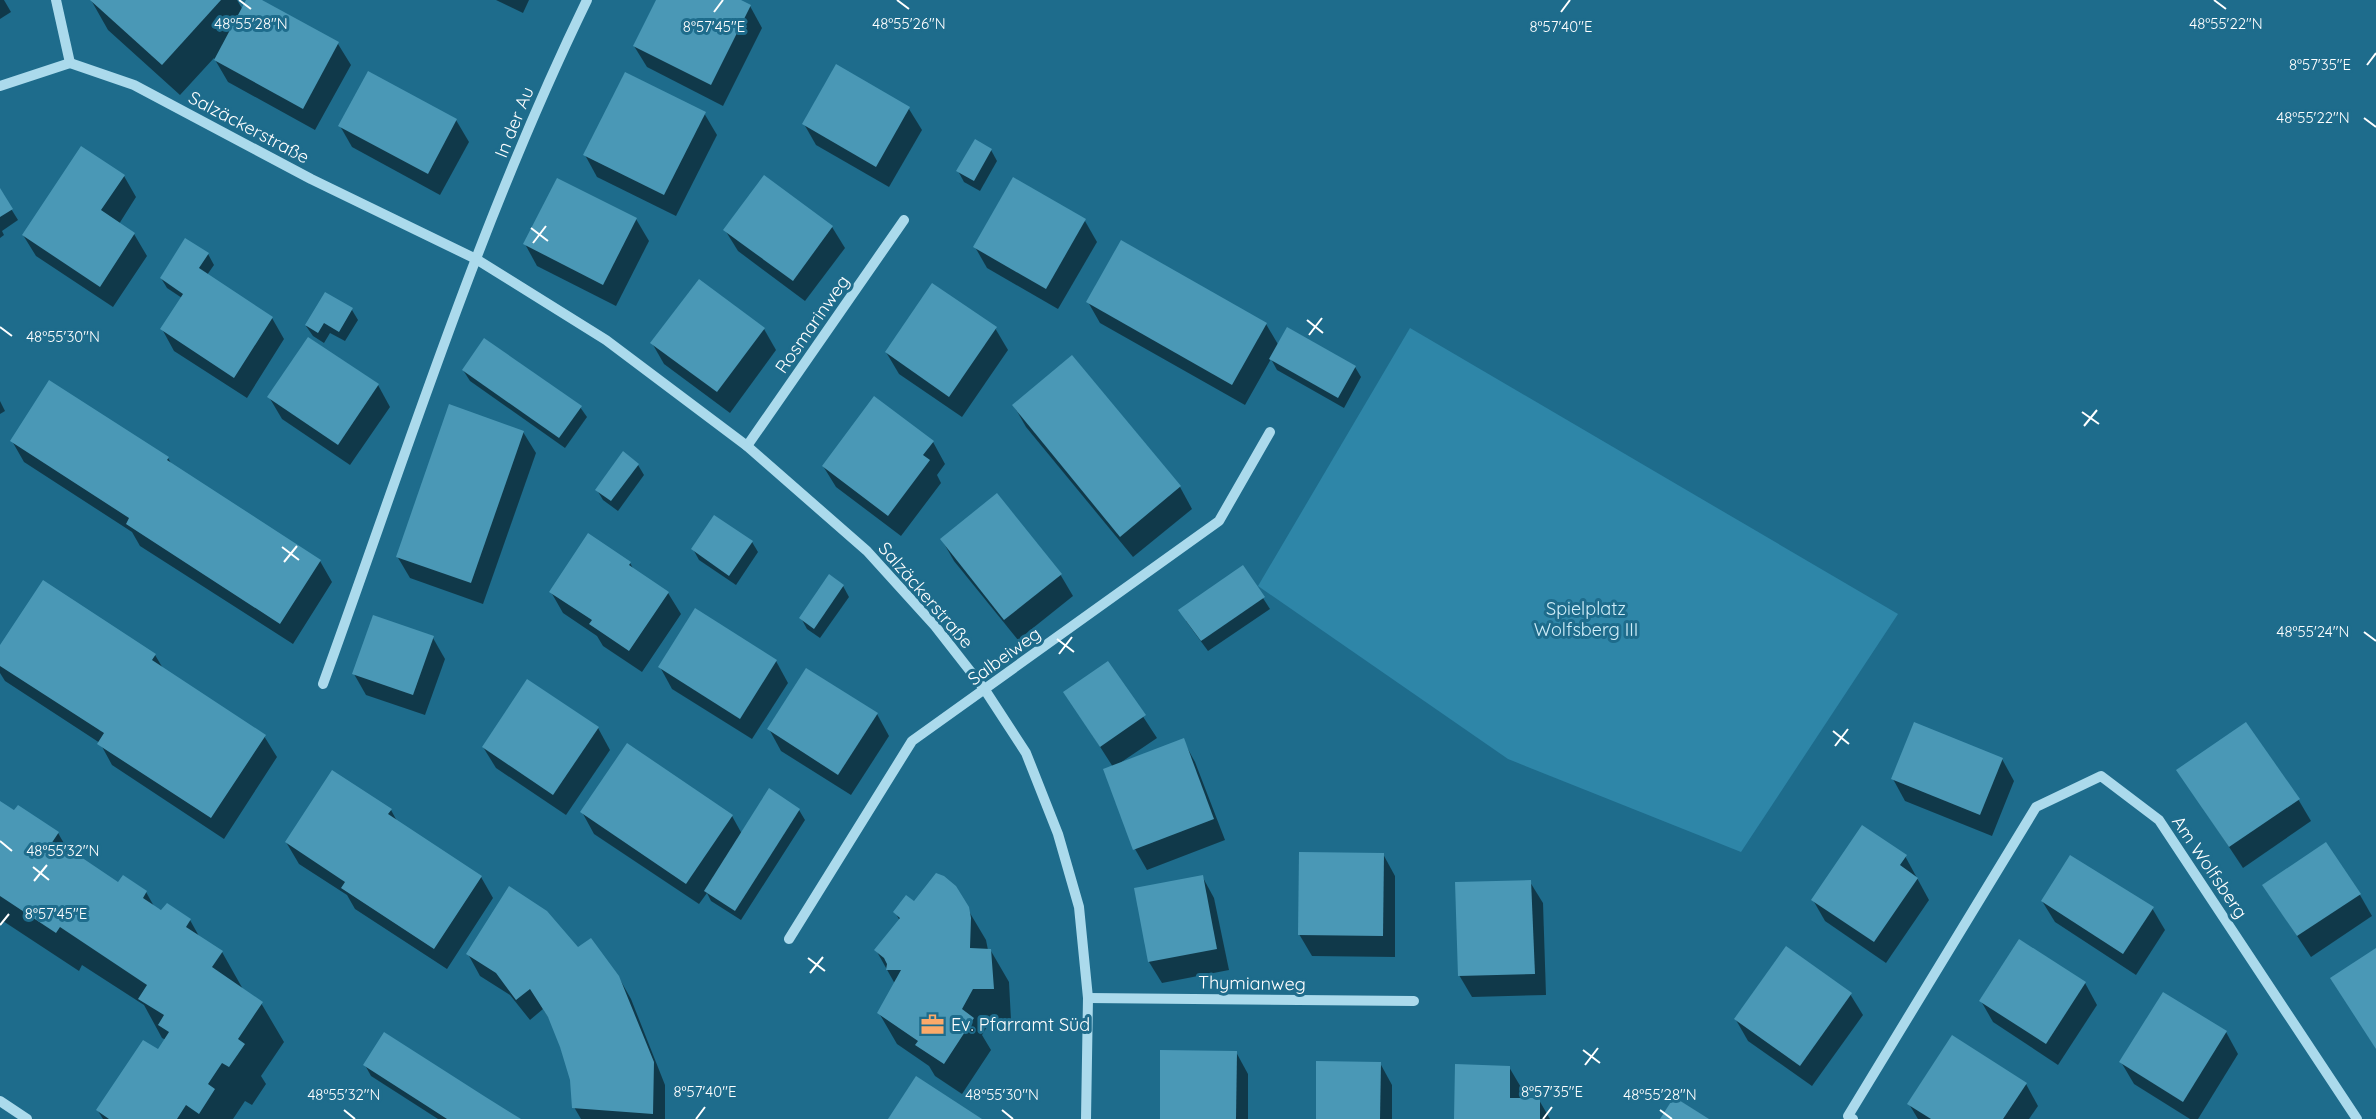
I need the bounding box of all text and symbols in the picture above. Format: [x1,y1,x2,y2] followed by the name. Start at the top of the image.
[214,14,288,33] text: 48°55'28"N
[872,14,946,33] text: 48°55'26"N
[2189,14,2263,33] text: 48°55'22"N
[683,17,745,36] text: 8°57'45"E
[1530,17,1592,36] text: 8°57'40"E
[2289,55,2351,74] text: 8°57'35"E
[489,83,539,161] street label: In der Au
[185,85,313,169] street label: Salzäckerstraße
[2276,108,2350,127] text: 48°55'22"N
[770,270,854,378] street label: Rosmarinweg
[26,327,100,346] text: 48°55'30"N
[873,537,979,653] street label: Salzäckerstraße
[1534,597,1638,641] park label: Spielplatz Wolfsberg III
[963,622,1045,690] street label: Salbeiweg
[2277,622,2349,641] text: 48°55'24"N
[2167,811,2253,923] street label: Am Wolfsberg
[26,841,100,860] text: 48°55'32"N
[25,904,87,923] text: 8°57'45"E
[1198,971,1306,995] street label: Thymianweg
[920,1011,946,1037] office icon: Ev. Pfarramt Süd
[951,1013,1090,1036] place label: Ev. Pfarramt Süd
[674,1082,736,1101] text: 8°57'40"E
[1521,1082,1583,1101] text: 8°57'35"E
[307,1085,381,1104] text: 48°55'32"N
[965,1085,1039,1104] text: 48°55'30"N
[1623,1085,1697,1104] text: 48°55'28"N

